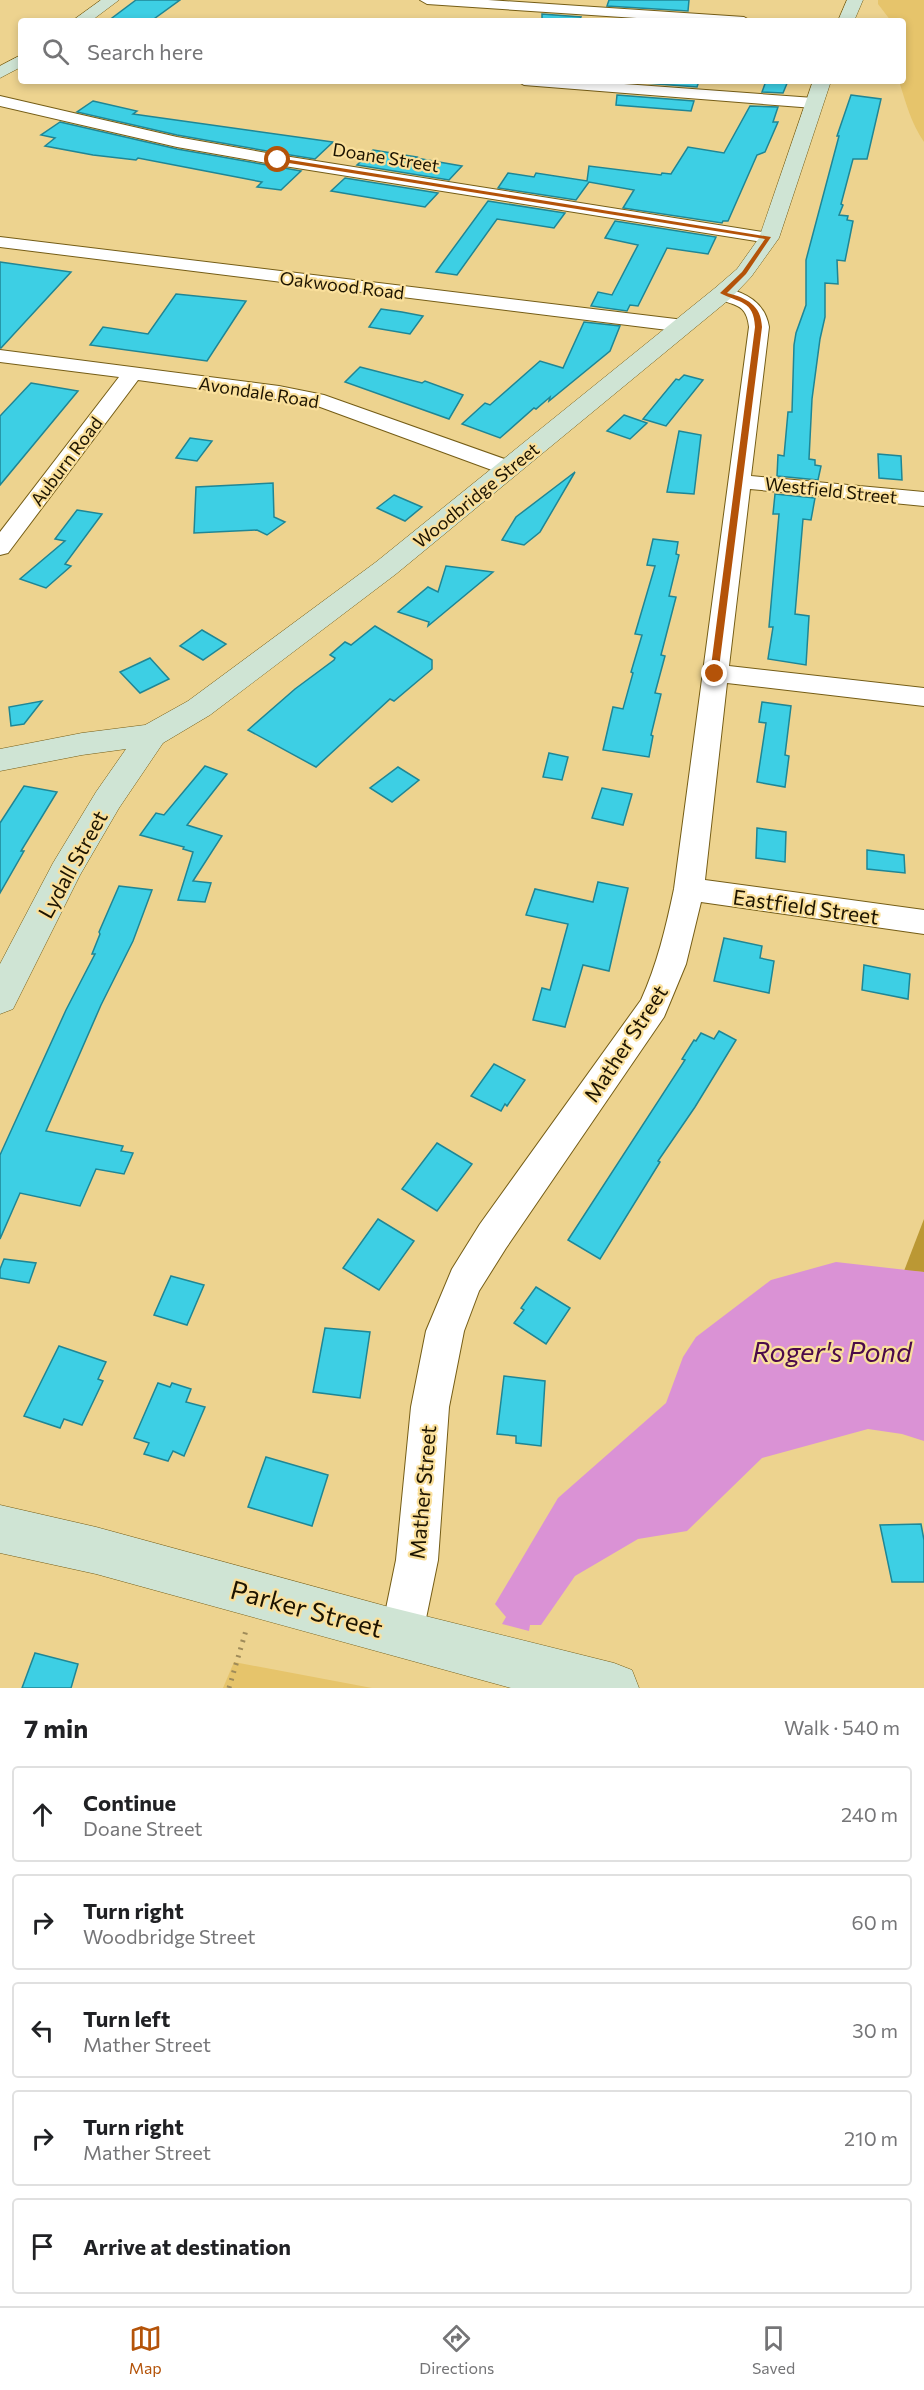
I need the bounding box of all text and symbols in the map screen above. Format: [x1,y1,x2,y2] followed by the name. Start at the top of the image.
[18,18,906,84] search box
[39,35,72,68] icon: search
[87,38,203,65] text: Search here
[331,138,441,176] street label: Doane Street
[264,146,290,172] route start
[278,266,406,304] street label: Oakwood Road
[197,372,321,412] street label: Avondale Road
[25,412,107,510] street label: Auburn Road
[409,438,543,552] street label: Woodbridge Street
[764,472,898,508] street label: Westfield Street
[701,660,727,686] route end
[32,806,112,922] street label: Lydall Street
[731,883,881,929] street label: Eastfield Street
[578,980,672,1106] street label: Mather Street
[752,1335,913,1368] water label: Roger's Pond
[404,1424,440,1560] street label: Mather Street
[227,1573,387,1643] street label: Parker Street
[24,1712,88,1743] text: 7 min
[784,1715,900,1739] text: Walk · 540 m
[83,1789,176,1816] text: Continue
[26,1798,59,1831] icon: ahead
[841,1802,898,1826] text: 240 m
[83,1816,203,1840] text: Doane Street
[83,1897,184,1924] text: Turn right
[26,1906,59,1939] icon: right
[852,1910,898,1934] text: 60 m
[83,1924,256,1948] text: Woodbridge Street
[83,2005,170,2032] text: Turn left
[26,2014,59,2047] icon: left
[852,2018,898,2042] text: 30 m
[83,2032,211,2056] text: Mather Street
[83,2113,184,2140] text: Turn right
[26,2122,59,2155] icon: right
[844,2126,898,2150] text: 210 m
[83,2140,211,2164] text: Mather Street
[26,2230,59,2263] icon: arrive
[83,2233,291,2260] text: Arrive at destination
[129,2322,162,2377] tab: Map
[419,2322,494,2377] tab: Directions
[752,2322,795,2377] tab: Saved

